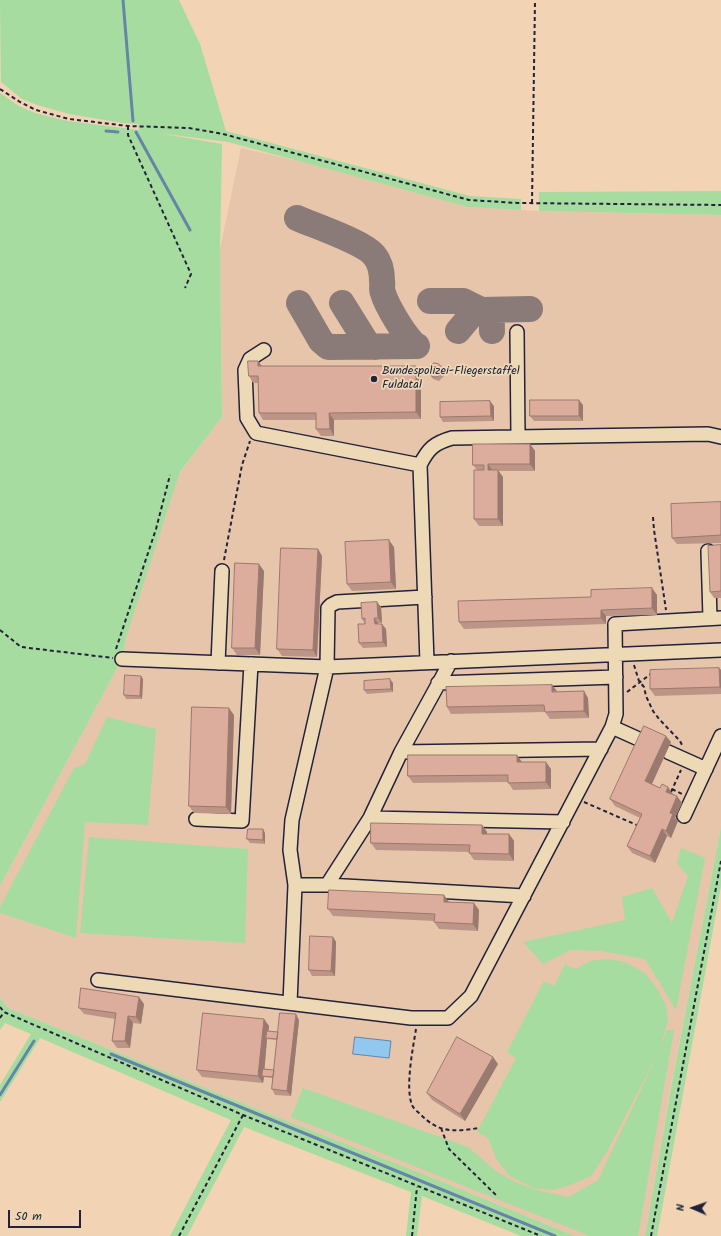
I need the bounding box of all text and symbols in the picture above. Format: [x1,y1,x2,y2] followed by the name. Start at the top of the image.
[382,365,520,393] place label: Bundespolizei-Fliegerstaffel Fuldatal
[369,374,379,384] marker: Bundespolizei-Fliegerstaffel Fuldatal
[673,1188,713,1228] north arrow
[10,1202,83,1228] scale bar
[672,1204,690,1211] text: N
[15,1207,42,1226] text: 50 m

